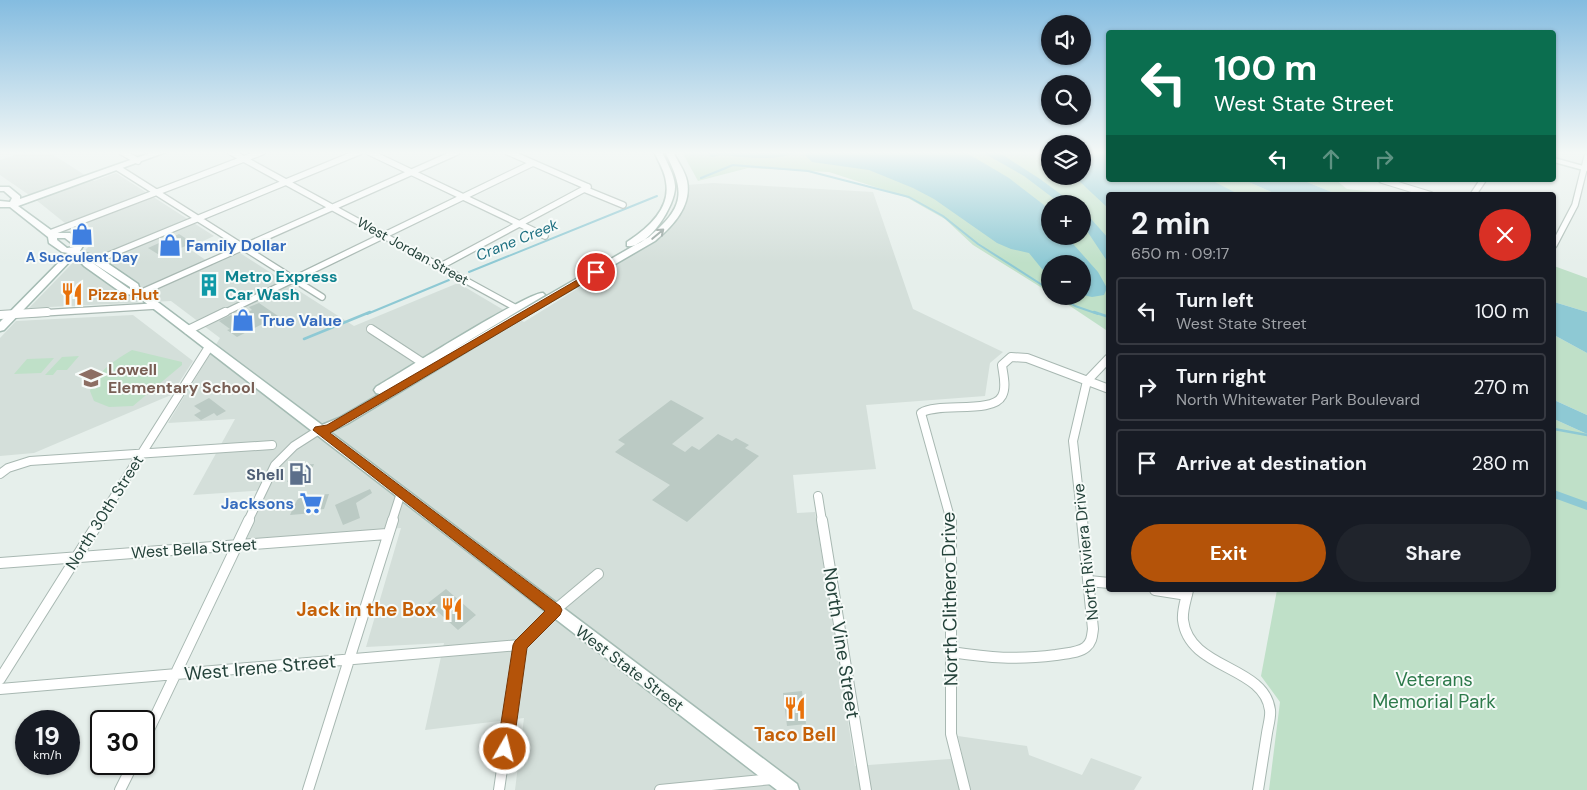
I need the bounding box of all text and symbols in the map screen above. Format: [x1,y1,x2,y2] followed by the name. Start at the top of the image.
[1041,15,1091,305] map controls
[1041,15,1091,65] button: sound
[1214,45,1317,91] text: 100 m
[1131,50,1196,115] icon: left
[1041,75,1091,125] button: search
[1214,89,1394,118] text: West State Street
[1041,135,1091,185] button: layers
[1264,145,1292,173] icon: left
[1317,145,1345,173] icon: ahead
[1370,145,1398,173] icon: right
[1041,195,1091,245] button: +
[1131,204,1210,243] text: 2 min
[1479,209,1531,261] button: close
[354,213,472,289] street label: West Jordan Street
[473,214,561,266] water label: Crane Creek
[69,221,95,247] shop icon: A Succulent Day
[651,229,664,240] one-way arrow
[157,232,183,258] shop icon: Family Dollar
[186,235,287,256] place label: Family Dollar
[1131,243,1229,264] text: 650 m · 09:17
[26,248,139,266] place label: A Succulent Day
[575,251,617,293] pin
[1041,255,1091,305] button: −
[582,258,610,286] icon: arrive
[225,266,338,305] place label: Metro Express Car Wash
[196,272,222,298] building icon: Metro Express Car Wash
[59,281,85,307] restaurant icon: Pizza Hut
[88,284,159,305] place label: Pizza Hut
[1176,288,1254,313] text: Turn left
[1133,297,1161,325] icon: left
[1475,299,1529,324] text: 100 m
[230,307,256,333] shop icon: True Value
[260,310,342,331] place label: True Value
[1176,313,1307,334] text: West State Street
[108,359,255,398] place label: Lowell Elementary School
[1176,364,1266,389] text: Turn right
[78,365,104,391] school or university icon: Lowell Elementary School
[1133,373,1161,401] icon: right
[1474,375,1529,400] text: 270 m
[1176,389,1420,410] text: North Whitewater Park Boulevard
[1133,449,1161,477] icon: arrive
[61,451,148,574] street label: North 30th Street
[1176,451,1367,476] text: Arrive at destination
[1472,451,1529,476] text: 280 m
[287,461,313,487] fuel station icon: Shell
[246,464,284,485] place label: Shell
[1068,482,1103,622] street label: North Riviera Drive
[298,490,324,516] supermarket icon: Jacksons
[221,493,294,514] place label: Jacksons
[935,512,964,686] street label: North Clithero Drive
[1131,524,1326,582] button: Exit
[1336,524,1531,582] button: Share
[130,534,258,563] street label: West Bella Street
[817,566,866,720] street label: North Vine Street
[439,596,465,622] restaurant icon: Jack in the Box
[296,597,436,622] place label: Jack in the Box
[571,621,688,716] street label: West State Street
[183,648,337,687] street label: West Irene Street
[1372,667,1496,714] park label: Veterans Memorial Park
[782,695,808,721] restaurant icon: Taco Bell
[90,710,155,775] speed limit sign: 30
[35,720,60,753] text: 19
[478,722,530,774] position arrow
[754,722,836,747] place label: Taco Bell
[33,747,62,763] text: km/h

